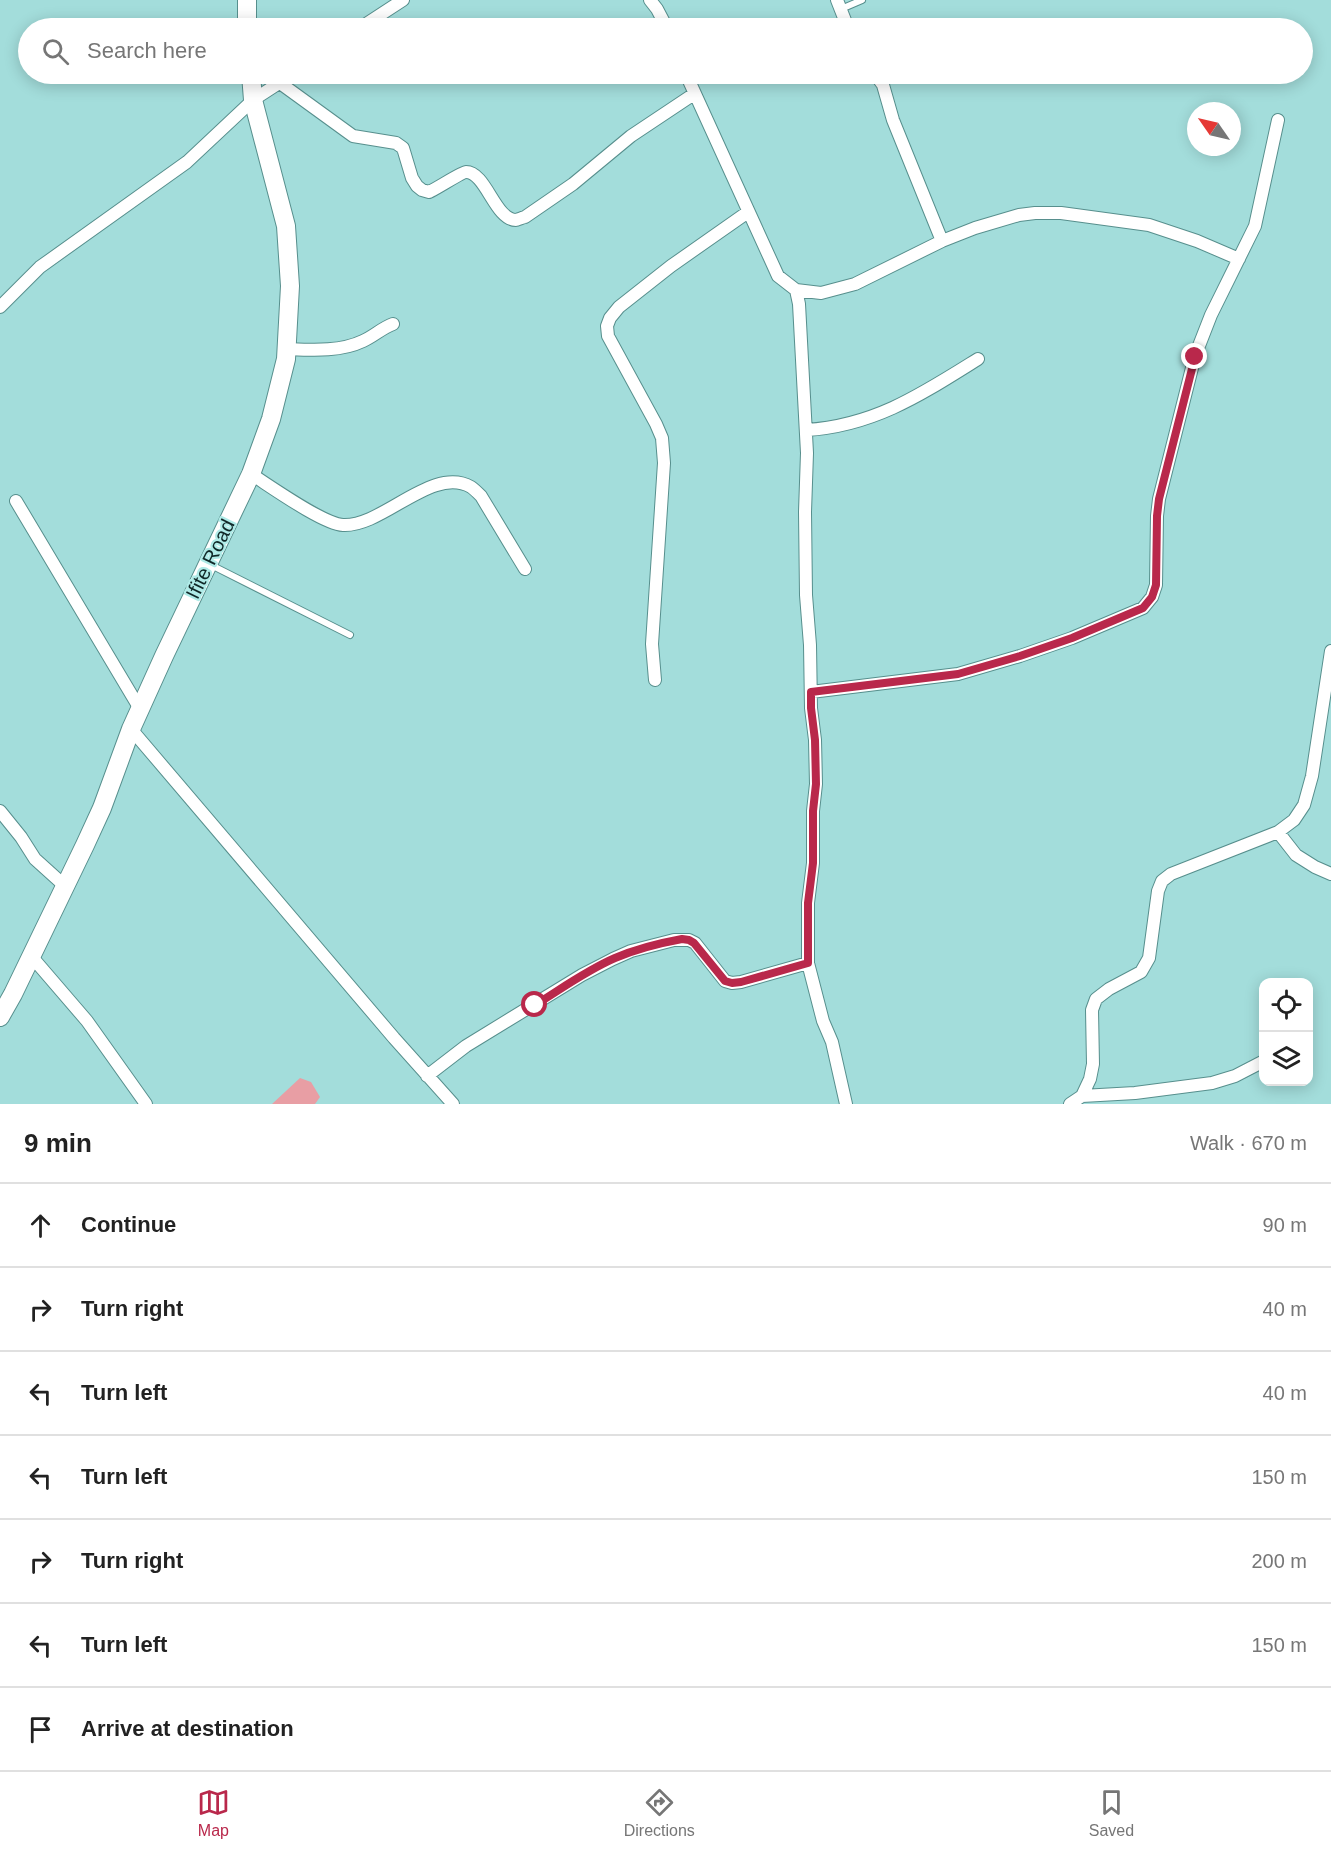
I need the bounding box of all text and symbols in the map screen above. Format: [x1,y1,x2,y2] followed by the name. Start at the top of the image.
[18,18,1313,84] search box
[39,35,72,68] icon: search
[87,38,207,63] text: Search here
[1187,102,1241,156] north arrow
[1181,343,1207,369] route end
[181,516,239,602] street label: Ifite Road
[1259,978,1313,1086] map controls
[1259,978,1313,1032] button: locate
[521,991,547,1017] route start
[1259,1032,1313,1086] button: layers
[24,1128,92,1158] text: 9 min
[1190,1132,1307,1154] text: Walk · 670 m
[24,1209,57,1242] icon: ahead
[81,1212,176,1237] text: Continue
[1263,1214,1307,1236] text: 90 m
[24,1293,57,1326] icon: right
[81,1296,183,1321] text: Turn right
[1263,1298,1307,1320] text: 40 m
[24,1377,57,1410] icon: left
[81,1380,167,1405] text: Turn left
[1263,1382,1307,1404] text: 40 m
[24,1461,57,1494] icon: left
[81,1464,167,1489] text: Turn left
[1251,1466,1307,1488] text: 150 m
[24,1545,57,1578] icon: right
[81,1548,183,1573] text: Turn right
[1251,1550,1307,1572] text: 200 m
[24,1629,57,1662] icon: left
[81,1632,167,1657] text: Turn left
[1251,1634,1307,1656] text: 150 m
[24,1713,57,1746] icon: arrive
[81,1716,294,1741] text: Arrive at destination
[197,1786,230,1840] tab: Map
[624,1786,695,1840] tab: Directions
[1089,1786,1134,1840] tab: Saved

